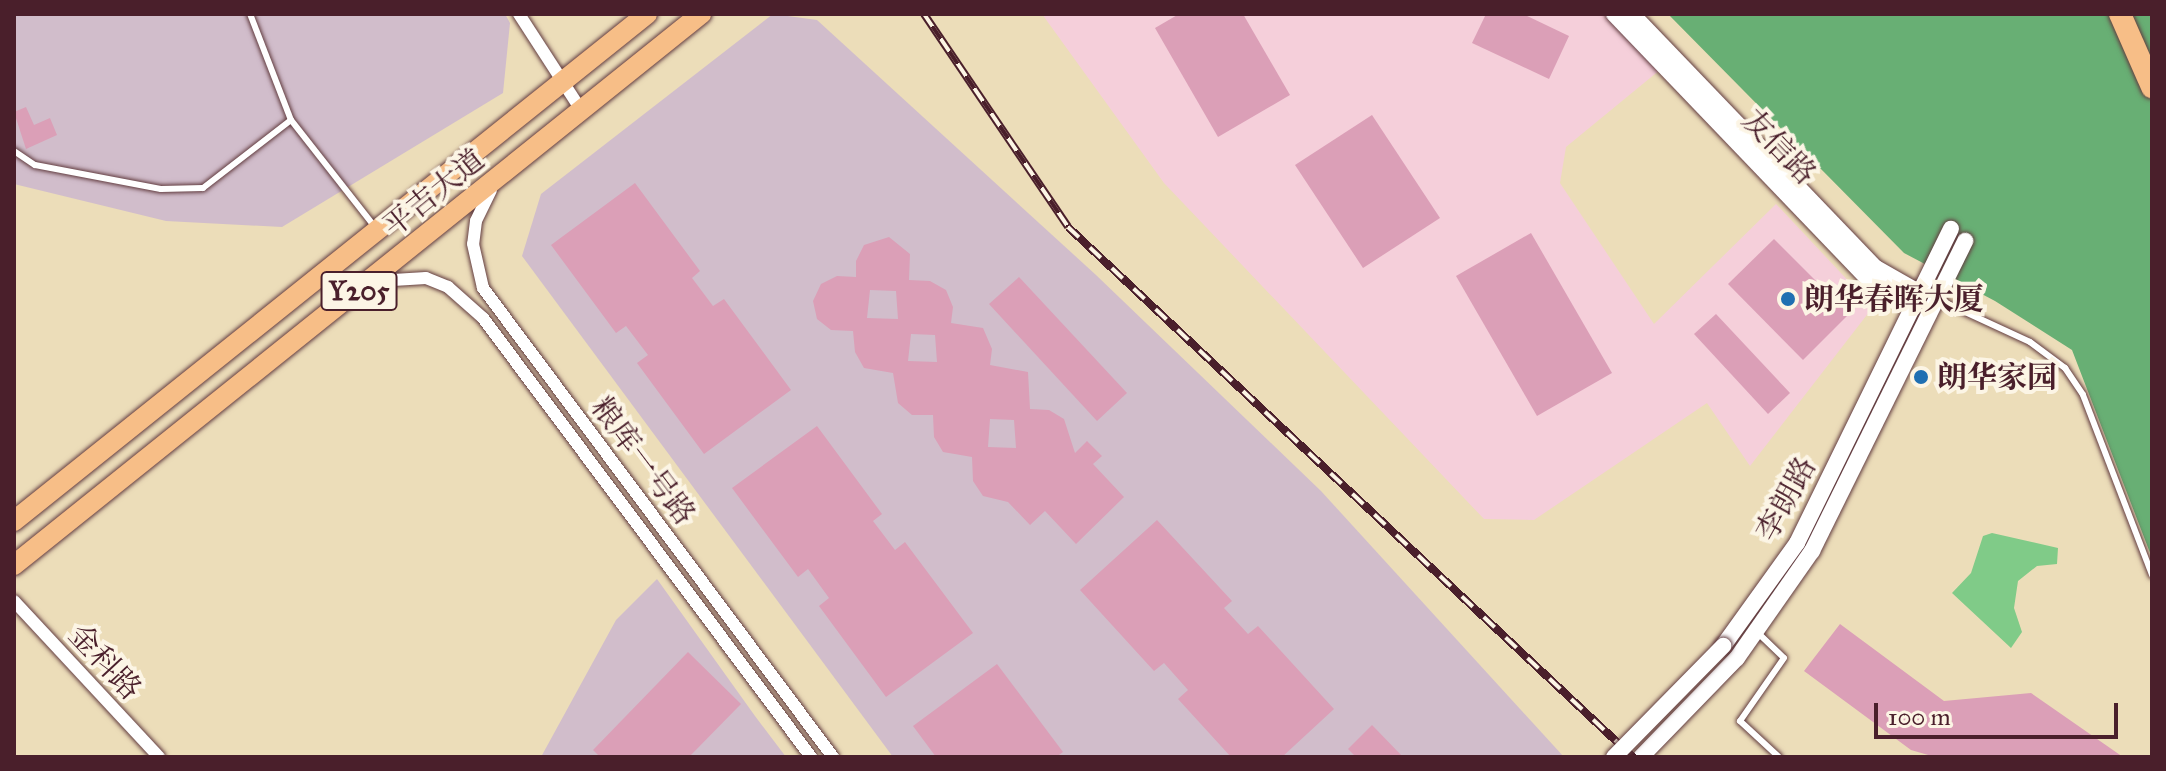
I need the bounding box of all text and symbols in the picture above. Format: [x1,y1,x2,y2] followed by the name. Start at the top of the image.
[1735,102,1823,192] street label: 友信路
[376,141,492,245] street label: 平吉大道
[319,267,399,315] road number: Y205
[1804,281,1984,317] place label: 朗华春晖大厦
[1779,290,1797,308] marker: 朗华春晖大厦
[1937,359,2057,395] place label: 朗华家园
[1912,368,1930,386] marker: 朗华家园
[583,390,703,532] street label: 粮库一号路
[1748,451,1824,547] street label: 李朗路
[61,617,149,707] street label: 金科路
[1878,687,2122,737] scale bar
[1888,702,1951,732] text: 100 m

